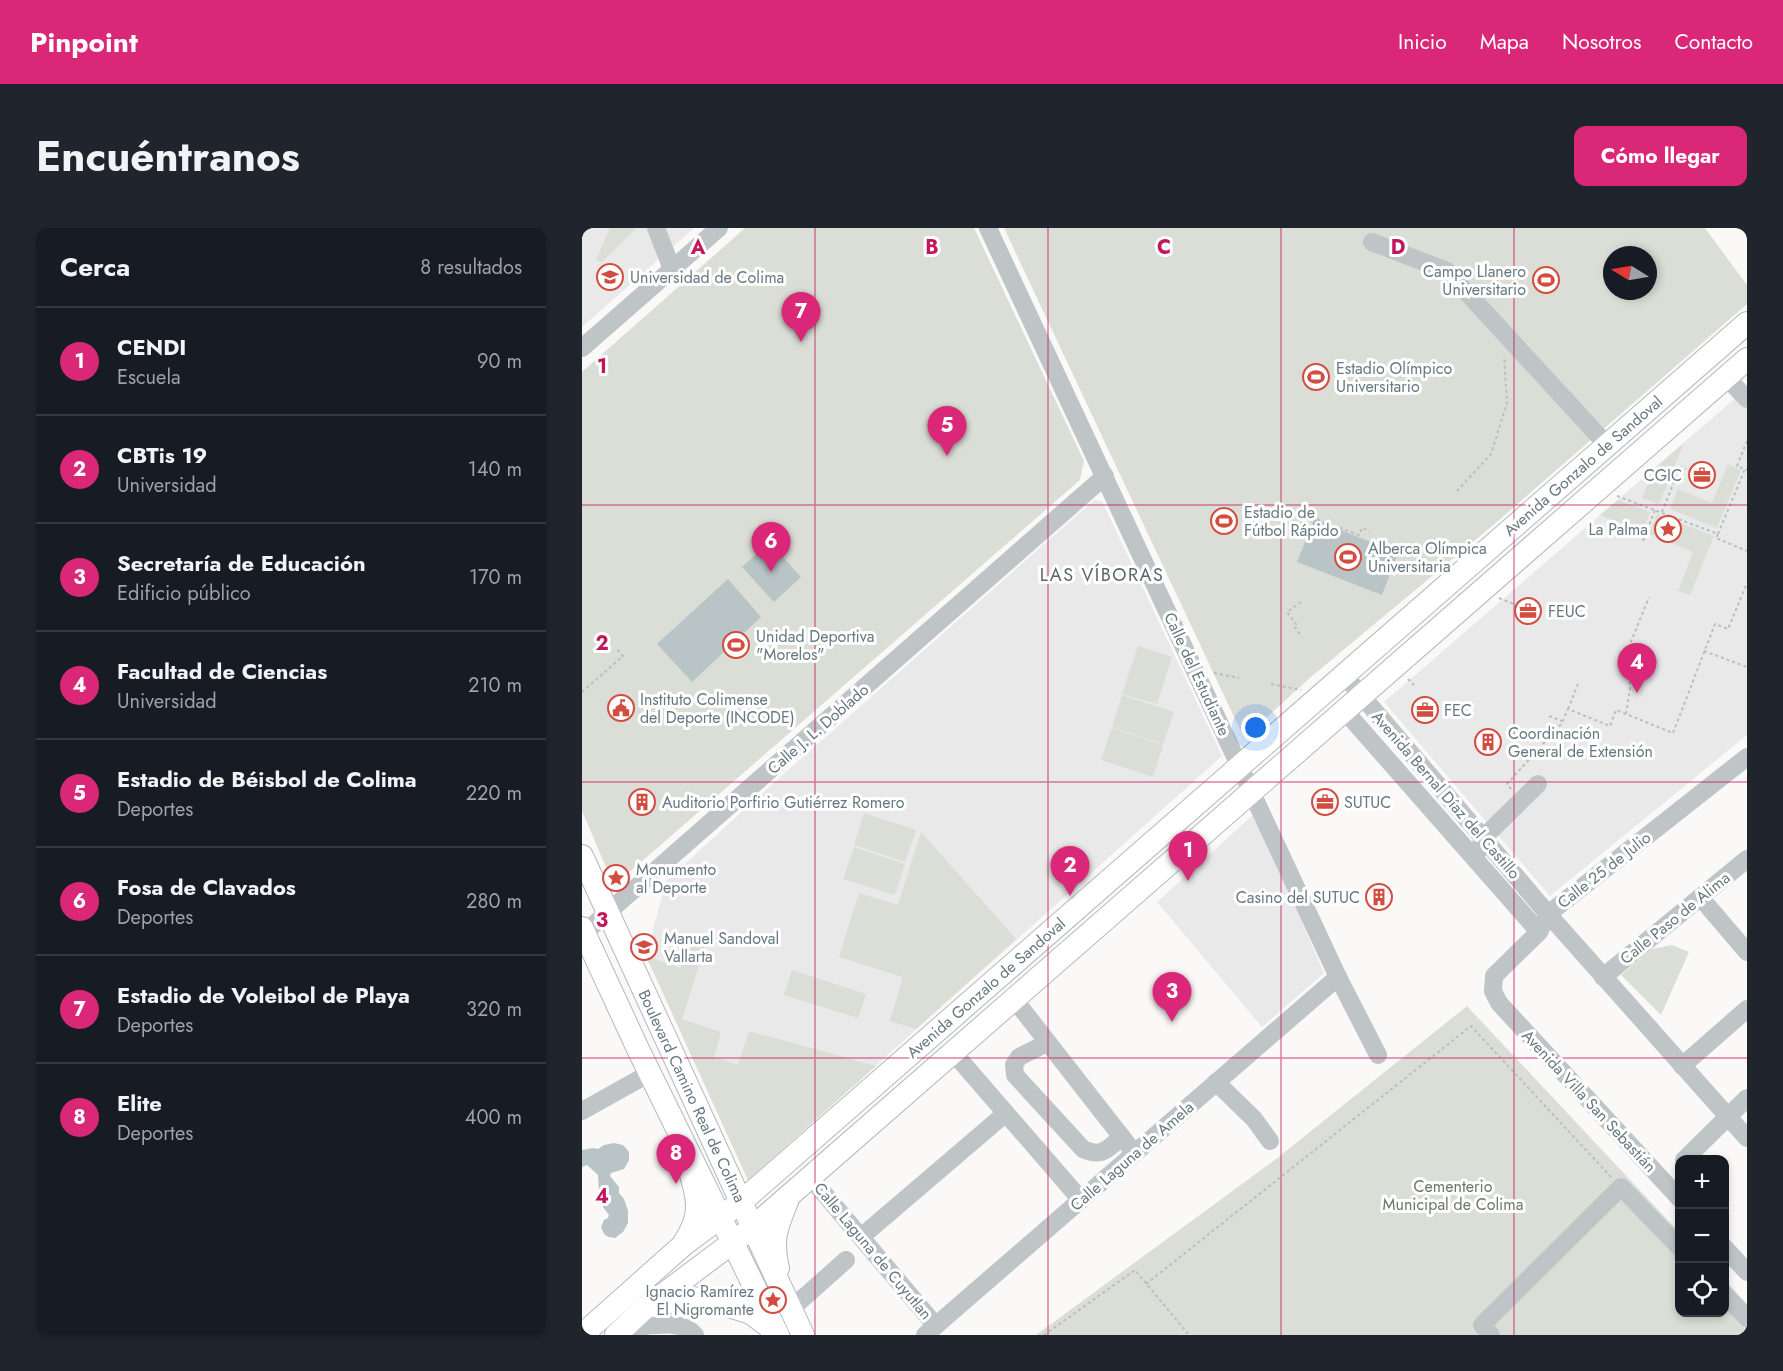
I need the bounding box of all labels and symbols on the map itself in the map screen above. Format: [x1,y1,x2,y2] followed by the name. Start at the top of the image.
[690,233,706,262] text: A
[925,233,939,262] text: B
[1157,233,1171,262] text: C
[1391,233,1405,262] text: D
[1603,246,1657,300] north arrow
[1423,260,1526,301] place label: Campo Llanero Universitario
[595,262,625,292] school or university icon: Universidad de Colima
[1531,265,1561,295] sports icon: Campo Llanero Universitario
[630,266,784,289] place label: Universidad de Colima
[782,292,820,342] pin: 7
[597,352,607,381] text: 1
[1336,357,1452,398] place label: Estadio Olímpico Universitario
[1301,362,1331,392] sports icon: Estadio Olímpico Universitario
[1499,390,1667,542] street label: Avenida Gonzalo de Sandoval
[928,406,967,456] pin: 5
[1687,460,1717,490] office icon: CGIC
[1644,464,1682,487] place label: CGIC
[1244,501,1339,542] place label: Estadio de Fútbol Rápido
[1209,506,1239,536] sports icon: Estadio de Fútbol Rápido
[1653,514,1683,544] place icon: La Palma
[1588,518,1648,541] place label: La Palma
[752,522,790,572] pin: 6
[1368,537,1487,578] place label: Alberca Olímpica Universitaria
[1333,542,1363,572] sports icon: Alberca Olímpica Universitaria
[1040,562,1164,588] district label: LAS VÍBORAS
[1513,596,1543,626] office icon: FEUC
[1548,600,1586,623] place label: FEUC
[1158,608,1236,740] street label: Calle del Estudiante
[756,625,875,666] place label: Unidad Deportiva "Morelos"
[595,629,609,658] text: 2
[721,630,751,660] sports icon: Unidad Deportiva "Morelos"
[1618,644,1656,693] pin: 4
[762,678,874,780] street label: Calle J. L. Doblado
[640,688,795,729] place label: Instituto Colimense del Deporte (INCODE)
[606,693,636,723] public building icon: Instituto Colimense del Deporte (INCODE)
[1410,695,1440,725] office icon: FEC
[1444,699,1472,722] place label: FEC
[1366,706,1526,884] street label: Avenida Bernal Díaz del Castillo
[1241,713,1270,742] your location
[1508,722,1653,763] place label: Coordinación General de Extensión
[1473,727,1503,757] building icon: Coordinación General de Extensión
[627,787,657,817] building icon: Auditorio Porfirio Gutiérrez Romero
[1310,787,1340,817] office icon: SUTUC
[662,791,905,814] place label: Auditorio Porfirio Gutiérrez Romero
[1344,791,1391,814] place label: SUTUC
[1552,826,1656,914] street label: Calle 25 de Julio
[1168,832,1208,881] pin: 1
[1050,846,1090,896] pin: 2
[636,858,716,899] place label: Monumento al Deporte
[601,863,631,893] place icon: Monumento al Deporte
[1615,866,1735,970] street label: Calle Paso de Alima
[1364,882,1394,912] building icon: Casino del SUTUC
[1236,886,1360,909] place label: Casino del SUTUC
[596,906,608,935] text: 3
[902,912,1070,1064] street label: Avenida Gonzalo de Sandoval
[664,927,779,968] place label: Manuel Sandoval Vallarta
[629,932,659,962] school or university icon: Manuel Sandoval Vallarta
[1152,972,1192,1022] pin: 3
[632,986,752,1206] street label: Boulevard Camino Real de Colima
[1517,1025,1661,1177] street label: Avenida Villa San Sebastián
[1065,1096,1199,1216] street label: Calle Laguna de Amela
[656,1134,695,1184] pin: 8
[1383,1175,1523,1216] park label: Cementerio Municipal de Colima
[809,1177,937,1325] street label: Calle Laguna de Cuyutlan
[595,1182,609,1211] text: 4
[646,1280,755,1321] place label: Ignacio Ramírez El Nigromante
[758,1285,788,1315] place icon: Ignacio Ramírez El Nigromante

